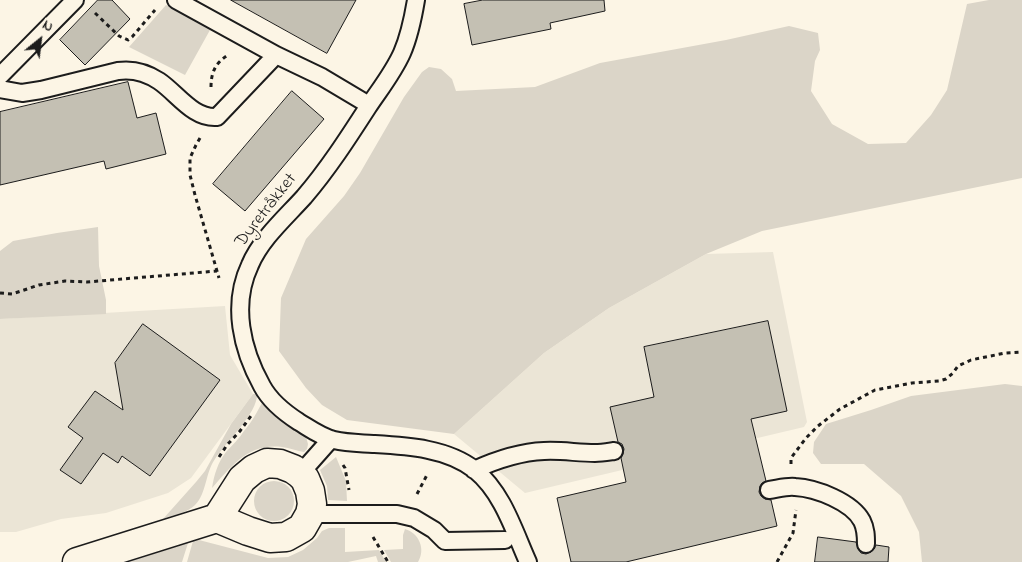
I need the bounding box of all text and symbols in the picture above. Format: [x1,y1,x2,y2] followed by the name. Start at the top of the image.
[15,15,65,65] north arrow
[38,15,57,38] text: N
[231,170,303,252] street label: Dyretråkket

